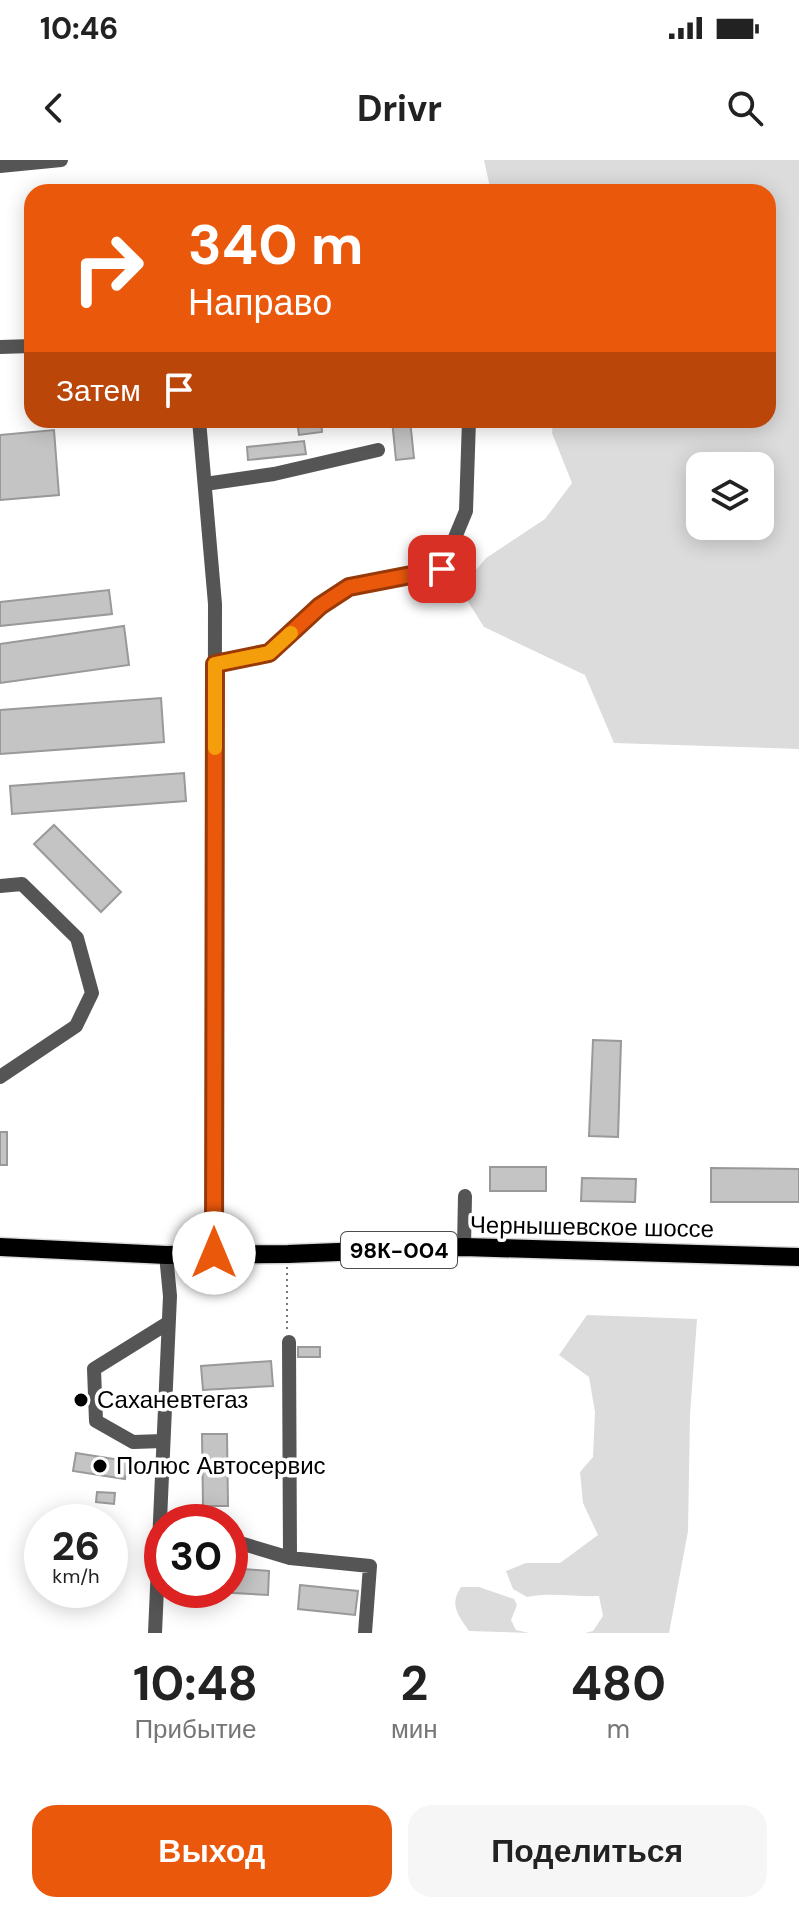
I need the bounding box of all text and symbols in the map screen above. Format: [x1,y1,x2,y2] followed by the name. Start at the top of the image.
[40,9,118,48] text: 10:46
[357,85,442,132] text: Drivr
[32,86,76,130] icon: back
[723,86,767,130] icon: search
[188,208,363,281] text: 340 m
[56,216,160,320] icon: right
[188,279,332,326] text: Направо
[157,368,201,412] icon: arrive
[56,371,141,410] text: Затем
[686,452,774,540] map controls
[686,452,774,540] button: layers
[408,535,476,603] pin
[420,547,464,591] icon: arrive
[470,1209,714,1244] street label: Чернышевское шоссе
[172,1211,256,1295] position arrow
[341,1232,457,1268] road number: 98К-004
[97,1384,248,1415] place label: Саханевтегаз
[72,1391,90,1409] marker: Саханевтегаз
[116,1450,326,1481] place label: Полюс Автосервис
[91,1457,109,1475] marker: Полюс Автосервис
[144,1504,248,1608] speed limit sign: 30
[52,1520,100,1572] text: 26
[52,1563,100,1589] text: km/h
[133,1652,258,1715] text: 10:48
[400,1652,428,1715] text: 2
[571,1652,666,1715] text: 480
[134,1712,257,1746] text: Прибытие
[391,1712,438,1746] text: мин
[607,1712,630,1746] text: m
[32,1805,392,1897] button: Выход
[408,1805,767,1897] button: Поделиться

